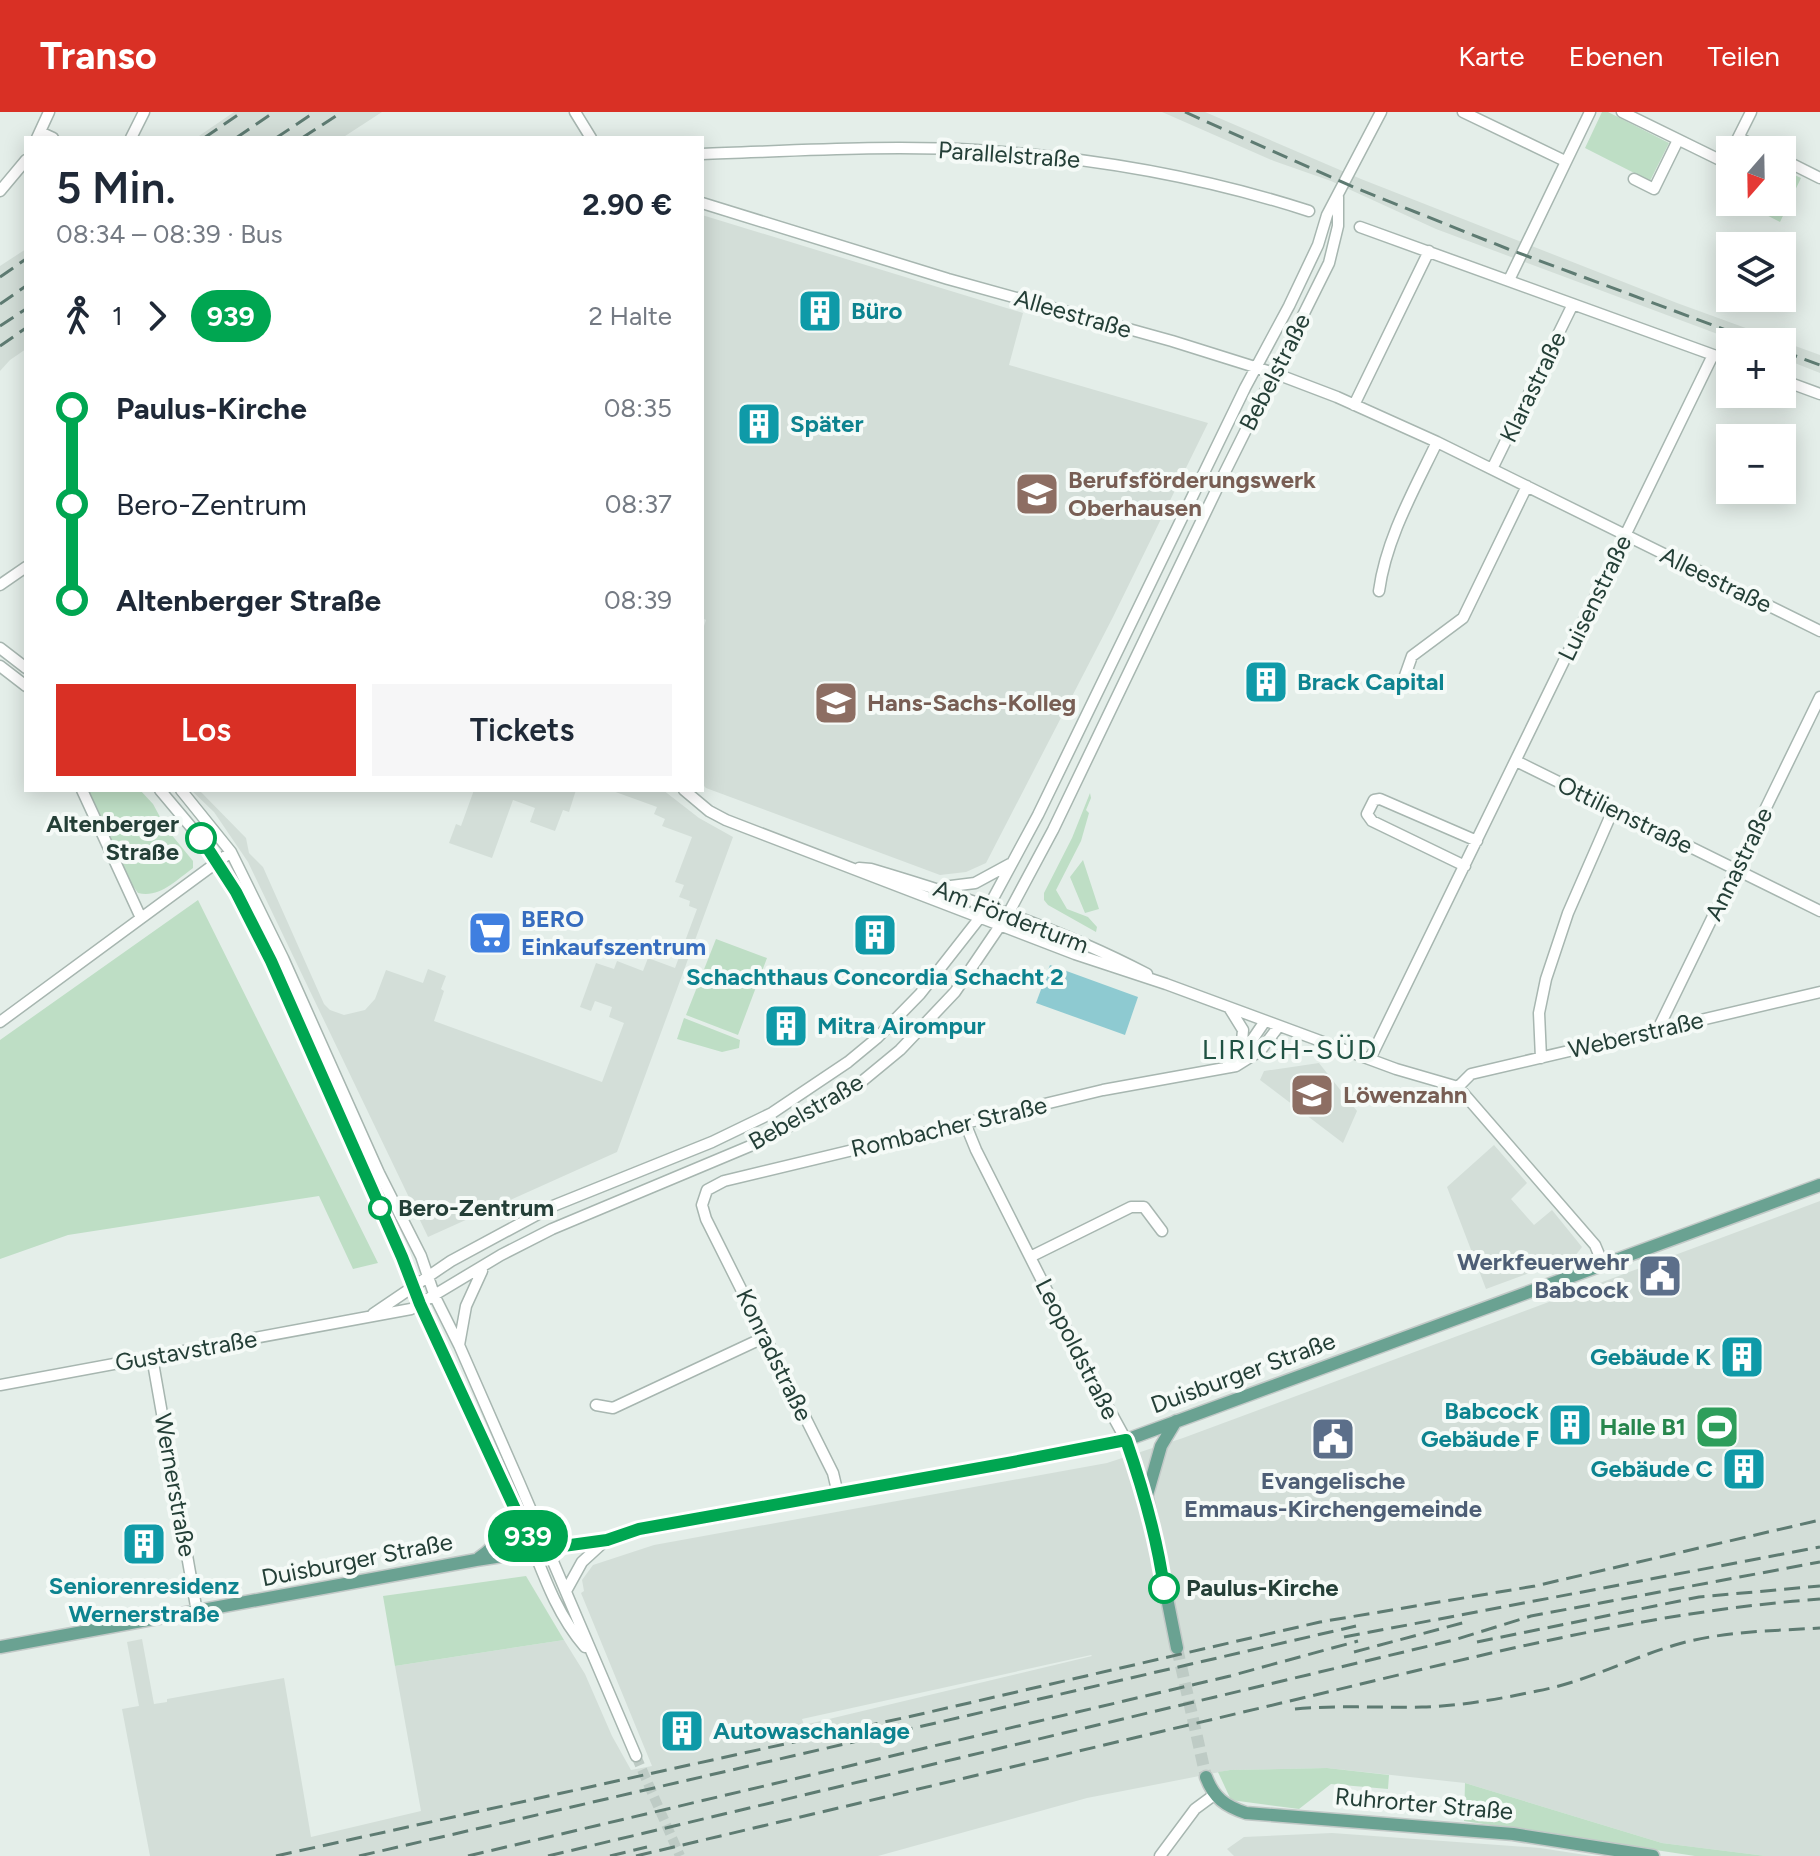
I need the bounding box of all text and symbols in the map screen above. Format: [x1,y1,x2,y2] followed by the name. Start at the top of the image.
[40,33,157,79] text: Transo
[1458,39,1525,73] text: Karte
[1569,39,1663,73] text: Ebenen
[1707,39,1780,73] text: Teilen
[937,135,1081,174] street label: Parallelstraße
[1716,136,1796,216] north arrow
[1716,136,1796,504] map controls
[56,161,176,214] text: 5 Min.
[582,186,672,223] text: 2.90 €
[56,218,283,250] text: 08:34 – 08:39 · Bus
[1716,232,1796,312] button: layers
[1011,283,1135,344] street label: Alleestraße
[796,287,844,335] building icon: Büro
[56,294,100,338] icon: walk
[135,294,179,338] icon: forward
[851,296,902,325] place label: Büro
[207,299,255,333] text: 939
[112,300,123,332] text: 1
[589,300,672,332] text: 2 Halte
[1233,308,1316,435] street label: Bebelstraße
[1493,327,1572,447] street label: Klarastraße
[1716,328,1796,408] button: +
[116,390,307,427] text: Paulus-Kirche
[604,392,672,424] text: 08:35
[735,400,783,448] building icon: Später
[790,409,864,438] place label: Später
[1716,424,1796,504] button: −
[1068,465,1316,522] place label: Berufsförderungswerk Oberhausen
[1013,470,1061,518] school or university icon: Berufsförderungswerk Oberhausen
[116,486,307,523] text: Bero-Zentrum
[605,488,672,520] text: 08:37
[1552,530,1637,665] street label: Luisenstraße
[1656,540,1777,619] street label: Alleestraße
[116,582,381,619] text: Altenberger Straße
[604,584,672,616] text: 08:39
[1242,658,1290,706] building icon: Brack Capital
[1297,667,1444,696] place label: Brack Capital
[812,679,860,727] school or university icon: Hans-Sachs-Kolleg
[56,684,356,776] button: Los
[372,684,672,776] button: Tickets
[867,688,1076,717] place label: Hans-Sachs-Kolleg
[1553,769,1698,860] street label: Ottilienstraße
[1699,802,1778,925] street label: Annastraße
[46,809,179,866] place label: Altenberger Straße
[186,823,216,853] marker: Altenberger Straße
[930,874,1093,959] street label: Am Förderturm
[521,904,706,961] place label: BERO Einkaufszentrum
[466,909,514,957] supermarket icon: BERO Einkaufszentrum
[851,911,899,959] building icon: Schachthaus Concordia Schacht 2
[686,962,1064,991] place label: Schachthaus Concordia Schacht 2
[762,1002,810,1050] building icon: Mitra Airompur
[1566,1005,1706,1064] street label: Weberstraße
[817,1011,986,1040] place label: Mitra Airompur
[1202,1032,1378,1066] district label: LIRICH-SÜD
[743,1067,868,1156] street label: Bebelstraße
[1288,1071,1336,1119] school or university icon: Löwenzahn
[1343,1080,1467,1109] place label: Löwenzahn
[848,1090,1050,1163] street label: Rombacher Straße
[398,1193,554,1222] place label: Bero-Zentrum
[369,1197,391,1219] marker: Bero-Zentrum
[1457,1247,1629,1304] place label: Werkfeuerwehr Babcock
[1636,1252,1684,1300] public building icon: Werkfeuerwehr Babcock
[1030,1273,1125,1424] street label: Leopoldstraße
[730,1284,819,1426] street label: Konradstraße
[113,1324,259,1377] street label: Gustavstraße
[1147,1326,1339,1419] street label: Duisburger Straße
[1718,1333,1766,1381] building icon: Gebäude K
[1590,1342,1711,1371] place label: Gebäude K
[1421,1396,1539,1453] place label: Babcock Gebäude F
[1546,1401,1594,1449] building icon: Babcock Gebäude F
[1693,1403,1741,1451] sports icon: Halle B1
[149,1411,202,1559] street label: Wernerstraße
[1600,1412,1686,1441] place label: Halle B1
[1309,1415,1357,1463] public building icon: Evangelische Emmaus-Kirchengemeinde
[1720,1445,1768,1493] building icon: Gebäude C
[1591,1454,1713,1483] place label: Gebäude C
[1184,1466,1482,1523] place label: Evangelische Emmaus-Kirchengemeinde
[482,1510,574,1562] line badge: 939
[504,1519,552,1553] text: 939
[120,1520,168,1568] building icon: Seniorenresidenz Wernerstraße
[259,1527,455,1592] street label: Duisburger Straße
[49,1571,239,1628] place label: Seniorenresidenz Wernerstraße
[1149,1573,1179,1603] marker: Paulus-Kirche
[1186,1573,1339,1602] place label: Paulus-Kirche
[658,1707,706,1755] building icon: Autowaschanlage
[713,1716,910,1745] place label: Autowaschanlage
[1334,1781,1514,1826] street label: Ruhrorter Straße

